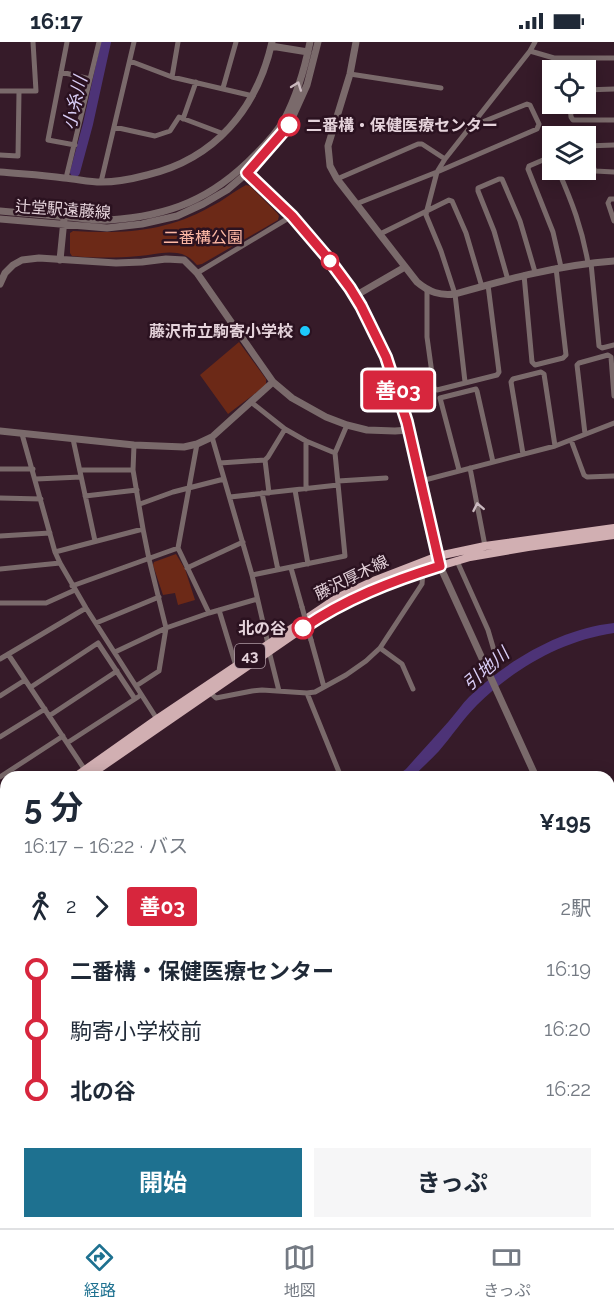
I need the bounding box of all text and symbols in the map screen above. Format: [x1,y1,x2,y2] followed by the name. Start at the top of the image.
[30,8,83,34] text: 16:17
[542,60,596,180] map controls
[542,60,596,114] button: locate
[58,72,91,132] water label: 小糸川
[290,81,303,92] one-way arrow
[278,114,300,136] marker: 二番構・保健医療センター
[306,116,498,135] place label: 二番構・保健医療センター
[542,126,596,180] button: layers
[14,197,112,222] street label: 辻堂駅遠藤線
[163,228,243,247] park label: 二番構公園
[321,252,339,270] unlabelled marker
[149,322,293,341] place label: 藤沢市立駒寄小学校
[298,324,312,338] marker: 藤沢市立駒寄小学校
[364,370,432,410] line badge: 善03
[375,378,421,403] text: 善03
[472,502,485,512] one-way arrow
[311,551,391,604] street label: 藤沢厚木線
[292,617,314,639] marker: 北の谷
[238,619,286,638] place label: 北の谷
[458,642,514,694] water label: 引地川
[235,644,265,668] road number: 43
[24,788,83,827] text: 5 分
[539,809,591,835] text: ¥195
[24,834,188,858] text: 16:17 – 16:22 · バス
[24,890,57,923] icon: walk
[85,890,118,923] icon: forward
[66,894,76,918] text: 2
[139,894,185,919] text: 善03
[561,896,591,920] text: 2駅
[546,957,591,981] text: 16:19
[70,958,334,984] text: 二番構・保健医療センター
[544,1017,591,1041] text: 16:20
[70,1018,202,1044] text: 駒寄小学校前
[546,1077,591,1101] text: 16:22
[70,1078,136,1104] text: 北の谷
[24,1148,302,1217] button: 開始
[314,1148,591,1217] button: きっぷ
[83,1241,116,1301] tab: 経路
[283,1241,316,1301] tab: 地図
[483,1241,531,1301] tab: きっぷ

